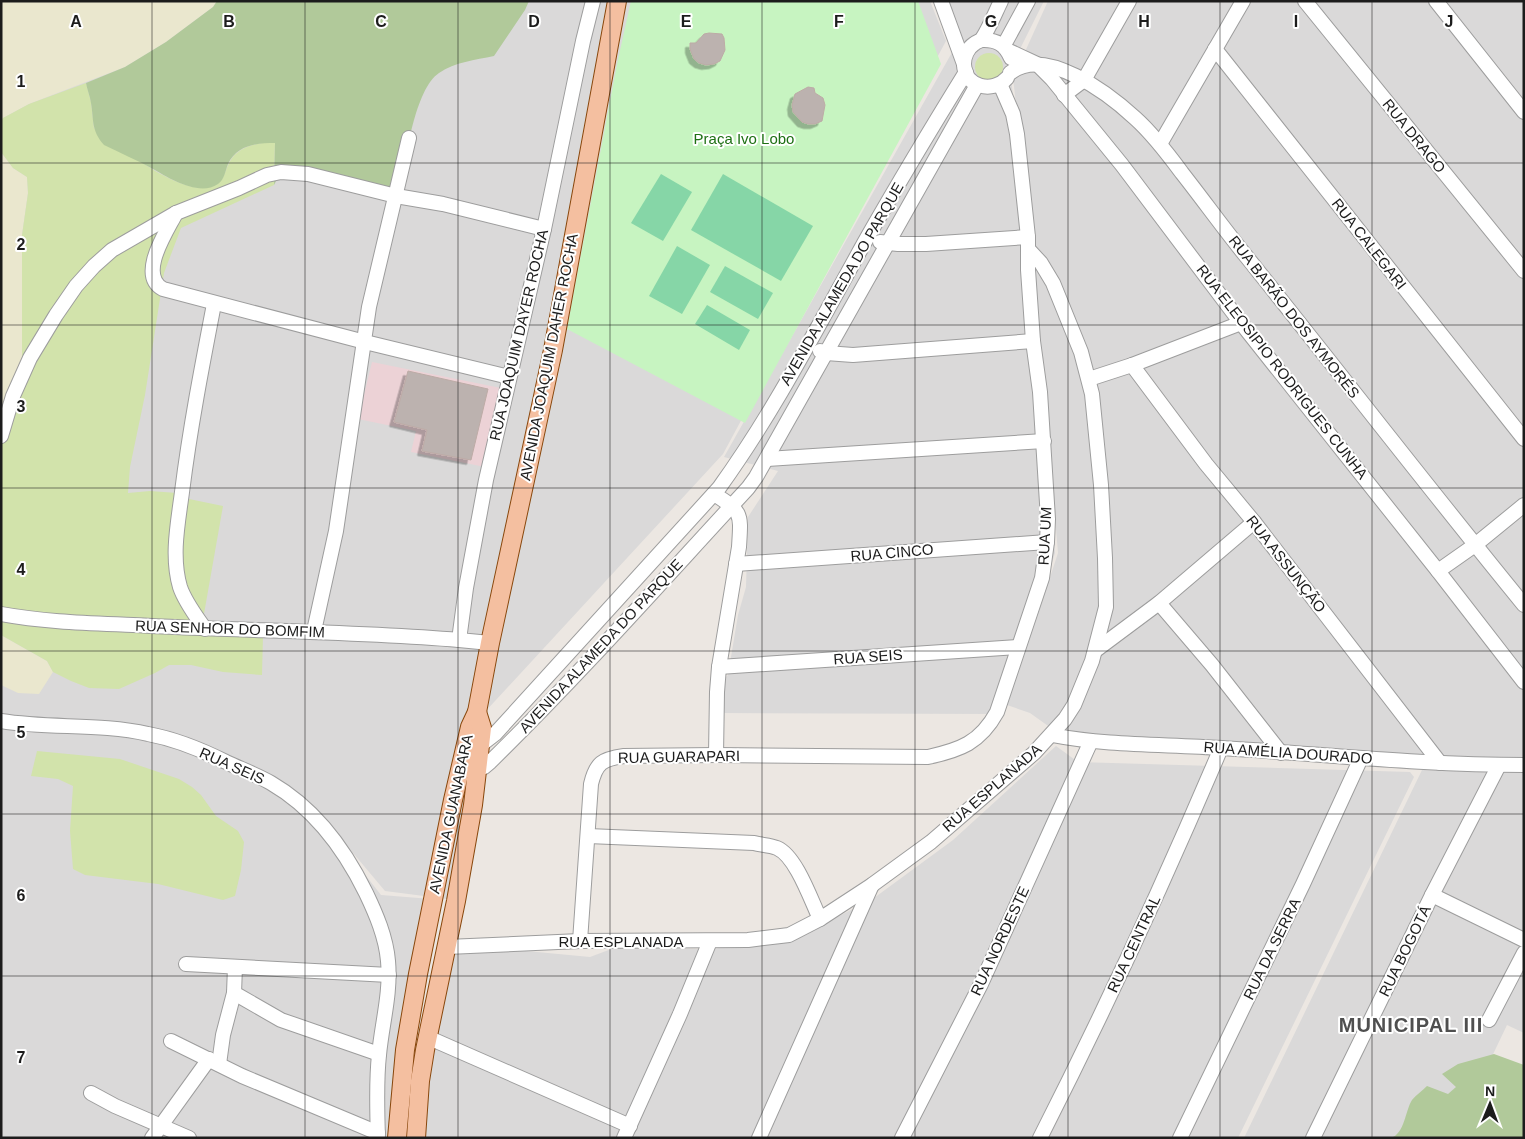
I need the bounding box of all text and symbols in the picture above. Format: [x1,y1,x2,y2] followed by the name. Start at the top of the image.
[70,13,82,30] text: A
[223,13,235,30] text: B
[375,13,387,30] text: C
[528,13,540,30] text: D
[681,13,692,30] text: E
[834,13,844,30] text: F
[985,13,997,30] text: G
[1138,13,1150,30] text: H
[1294,13,1298,30] text: I
[1445,13,1453,30] text: J
[17,73,26,90] text: 1
[1379,95,1449,176] street label: RUA DRAGO
[694,130,794,147] park label: Praça Ivo Lobo
[776,179,907,388] street label: AVENIDA ALAMEDA DO PARQUE
[1329,195,1410,293] street label: RUA CALEGARI
[486,228,551,442] street label: RUA JOAQUIM DAYER ROCHA
[516,232,581,482] street label: AVENIDA JOAQUIM DAHER ROCHA
[1226,232,1363,401] street label: RUA BARÃO DOS AYMORÉS
[17,236,26,253] text: 2
[1193,261,1371,482] street label: RUA ELEOSIPIO RODRIGUES CUNHA
[17,398,26,415] text: 3
[1034,506,1055,566] street label: RUA UM
[1243,512,1330,616] street label: RUA ASSUNÇÃO
[850,540,934,565] street label: RUA CINCO
[516,555,686,736] street label: AVENIDA ALAMEDA DO PARQUE
[17,561,26,578] text: 4
[135,617,325,640] street label: RUA SENHOR DO BOMFIM
[833,646,903,667] street label: RUA SEIS
[17,724,26,741] text: 5
[425,733,476,895] street label: AVENIDA GUANABARA
[1203,738,1373,767] street label: RUA AMÉLIA DOURADO
[939,740,1044,835] street label: RUA ESPLANADA
[197,744,267,787] street label: RUA SEIS
[618,747,740,766] street label: RUA GUARAPARI
[967,884,1032,998] street label: RUA NORDESTE
[17,887,26,904] text: 6
[1104,893,1163,995] street label: RUA CENTRAL
[1240,895,1303,1002] street label: RUA DA SERRA
[1375,902,1434,999] street label: RUA BOGOTÁ
[558,933,684,950] street label: RUA ESPLANADA
[1339,1014,1483,1036] district label: MUNICIPAL III
[17,1049,26,1066] text: 7
[1465,1079,1515,1129] north arrow
[1485,1083,1495,1099] text: N

